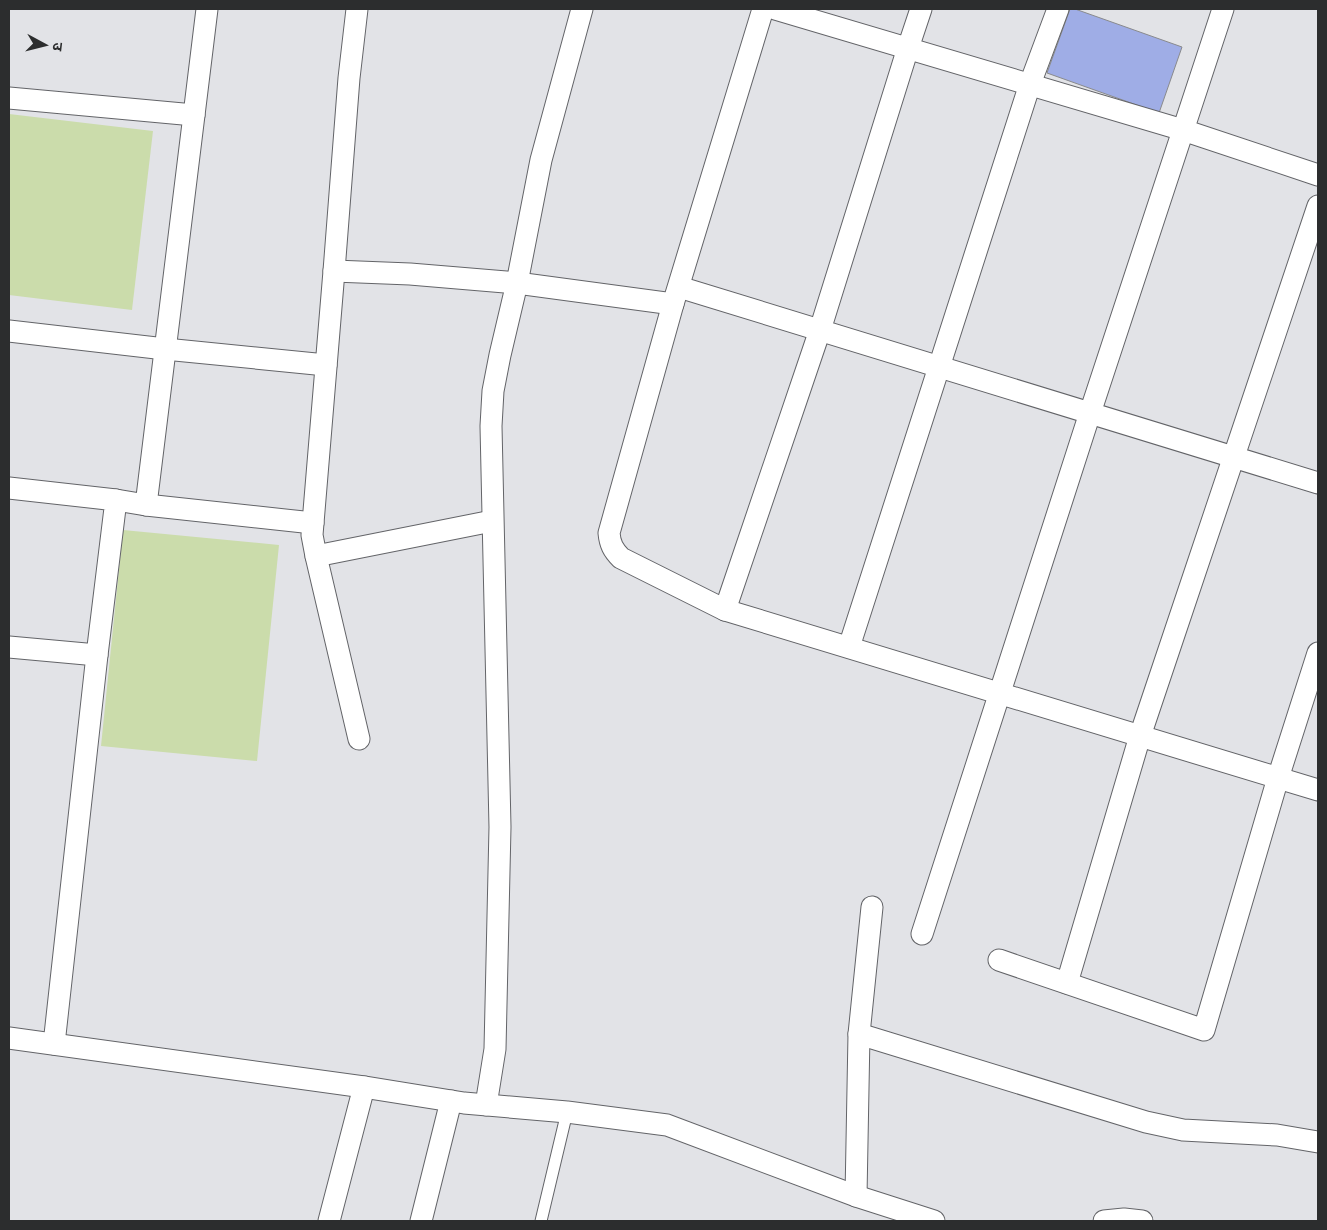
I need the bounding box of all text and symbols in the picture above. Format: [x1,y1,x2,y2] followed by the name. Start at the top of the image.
[20,20,70,70] north arrow
[47,41,65,52] text: उ

